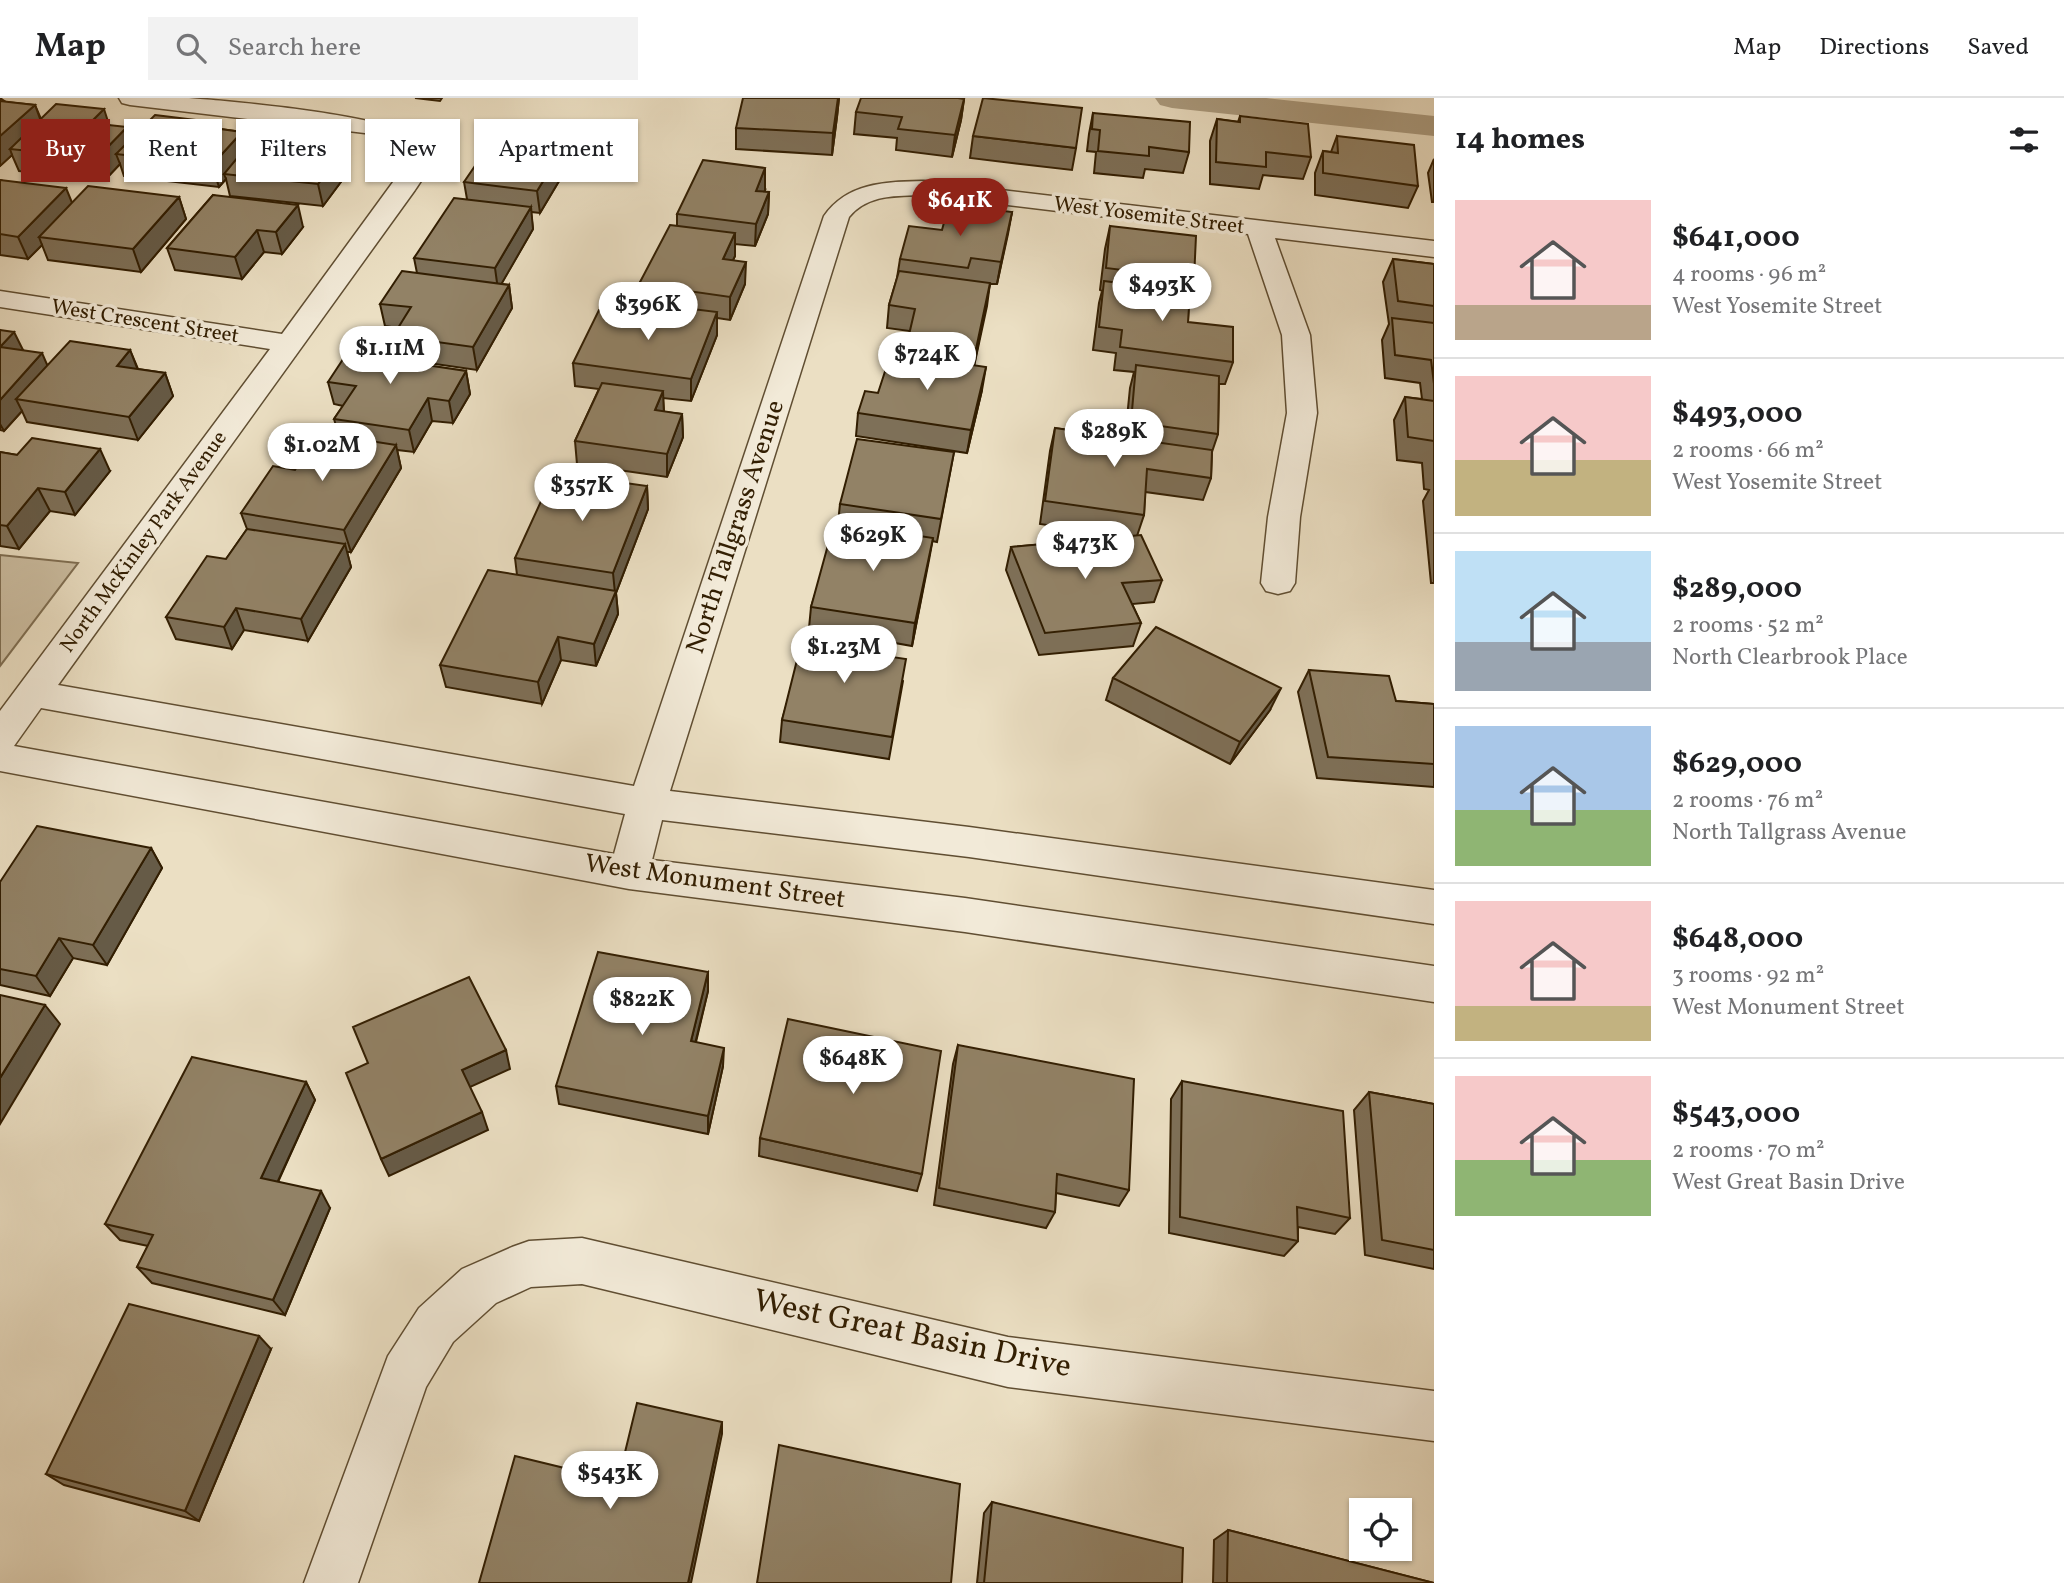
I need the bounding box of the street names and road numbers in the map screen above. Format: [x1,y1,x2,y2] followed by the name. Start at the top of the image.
[1052,190,1246,242] street label: West Yosemite Street
[49,293,241,351] street label: West Crescent Street
[678,395,794,659] street label: North Tallgrass Avenue
[54,425,235,659] street label: North McKinley Park Avenue
[582,846,848,918] street label: West Monument Street
[749,1280,1075,1390] street label: West Great Basin Drive

